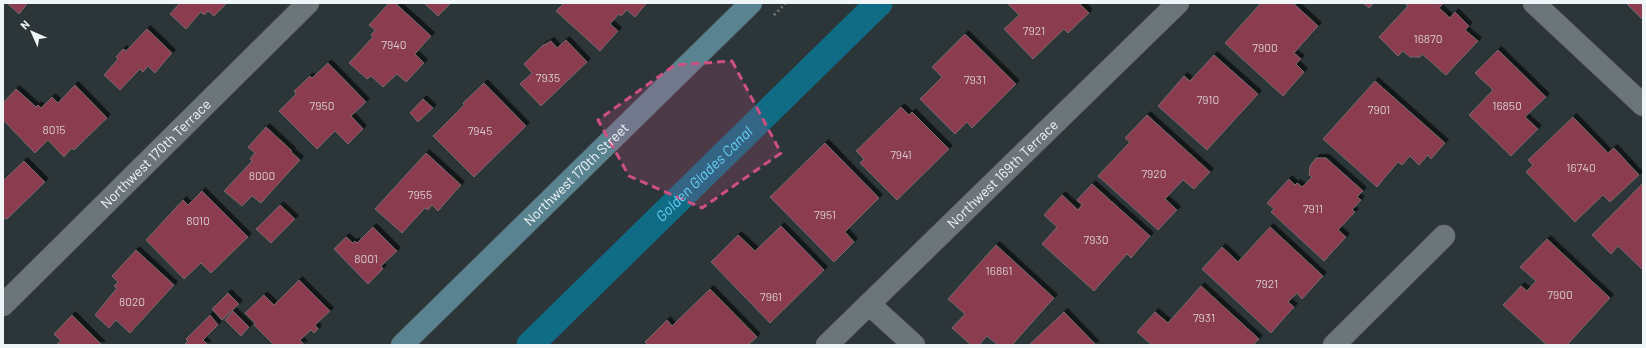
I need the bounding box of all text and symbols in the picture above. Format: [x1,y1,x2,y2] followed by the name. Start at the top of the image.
[12,12,52,52] north arrow
[17,17,32,32] text: N
[1023,23,1045,37] house number: 7921
[1413,31,1443,45] house number: 16870
[381,37,407,51] house number: 7940
[1252,40,1278,54] house number: 7900
[536,70,560,84] house number: 7935
[964,72,986,86] house number: 7931
[1197,92,1219,106] house number: 7910
[97,95,214,212] street label: Northwest 170th Terrace
[310,98,334,112] house number: 7950
[1492,98,1522,112] house number: 16850
[1368,102,1390,116] house number: 7901
[943,116,1061,231] street label: Northwest 169th Terrace
[520,119,632,229] street label: Northwest 170th Street
[42,122,66,136] house number: 8015
[651,122,756,225] water label: Golden Glades Canal
[468,123,492,137] house number: 7945
[890,147,912,161] house number: 7941
[1566,160,1596,174] house number: 16740
[1141,166,1167,180] house number: 7920
[249,168,275,182] house number: 8000
[408,187,432,201] house number: 7955
[1303,201,1323,215] house number: 7911
[814,207,836,221] house number: 7951
[186,213,210,227] house number: 8010
[1084,232,1108,246] house number: 7930
[354,251,378,265] house number: 8001
[986,263,1012,277] house number: 16861
[1256,276,1278,290] house number: 7921
[1547,287,1573,301] house number: 7900
[760,289,782,303] house number: 7961
[119,294,145,308] house number: 8020
[1193,310,1215,324] house number: 7931

